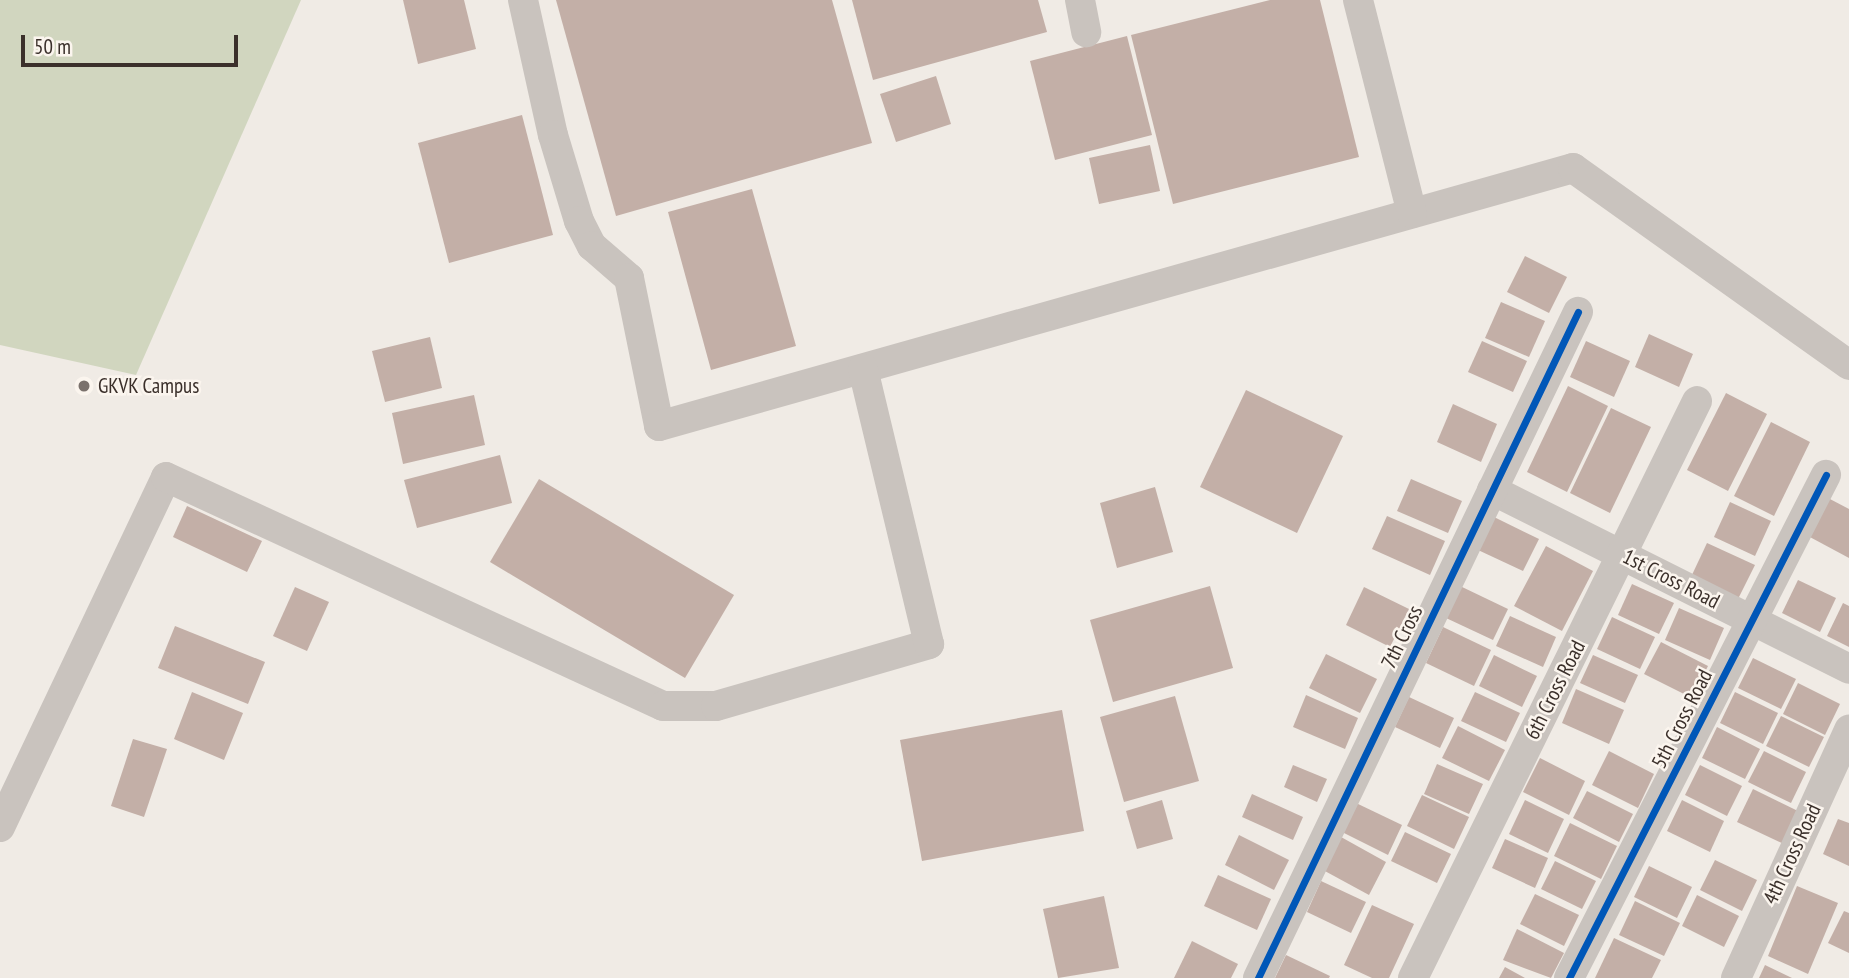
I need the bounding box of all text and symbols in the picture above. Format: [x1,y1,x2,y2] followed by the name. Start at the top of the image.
[24,21,242,65] scale bar
[34,33,71,60] text: 50 m
[98,373,200,399] place label: GKVK Campus
[76,378,92,394] marker: GKVK Campus
[1618,544,1724,614] street label: 1st Cross Road
[1376,601,1428,673] street label: 7th Cross
[1519,636,1591,744] street label: 6th Cross Road
[1646,665,1718,773] street label: 5th Cross Road
[1758,800,1826,908] street label: 4th Cross Road

